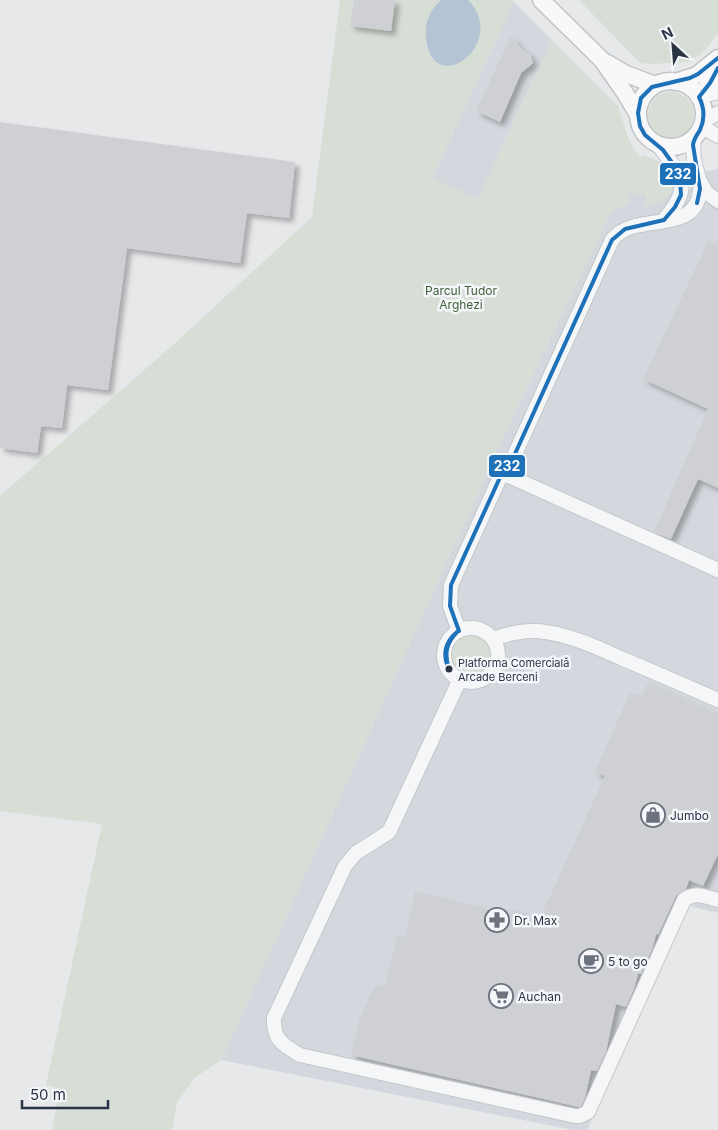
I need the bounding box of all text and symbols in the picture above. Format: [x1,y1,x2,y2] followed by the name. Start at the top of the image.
[648,20,698,70] north arrow
[659,23,676,43] text: N
[659,162,697,186] line badge: 232
[665,165,692,182] text: 232
[425,283,497,312] park label: Parcul Tudor Arghezi
[488,454,526,478] line badge: 232
[494,457,521,474] text: 232
[458,656,569,684] place label: Platforma Comercială Arcade Berceni
[444,664,454,674] marker: Platforma Comercială Arcade Berceni
[640,802,666,828] shop icon: Jumbo
[670,808,709,823] place label: Jumbo
[484,907,510,933] pharmacy icon: Dr. Max
[514,913,558,928] place label: Dr. Max
[578,948,604,974] cafe icon: 5 to go
[608,954,648,969] place label: 5 to go
[488,983,514,1009] supermarket icon: Auchan
[518,989,561,1004] place label: Auchan
[22,1078,109,1110] scale bar
[30,1085,66,1104] text: 50 m

